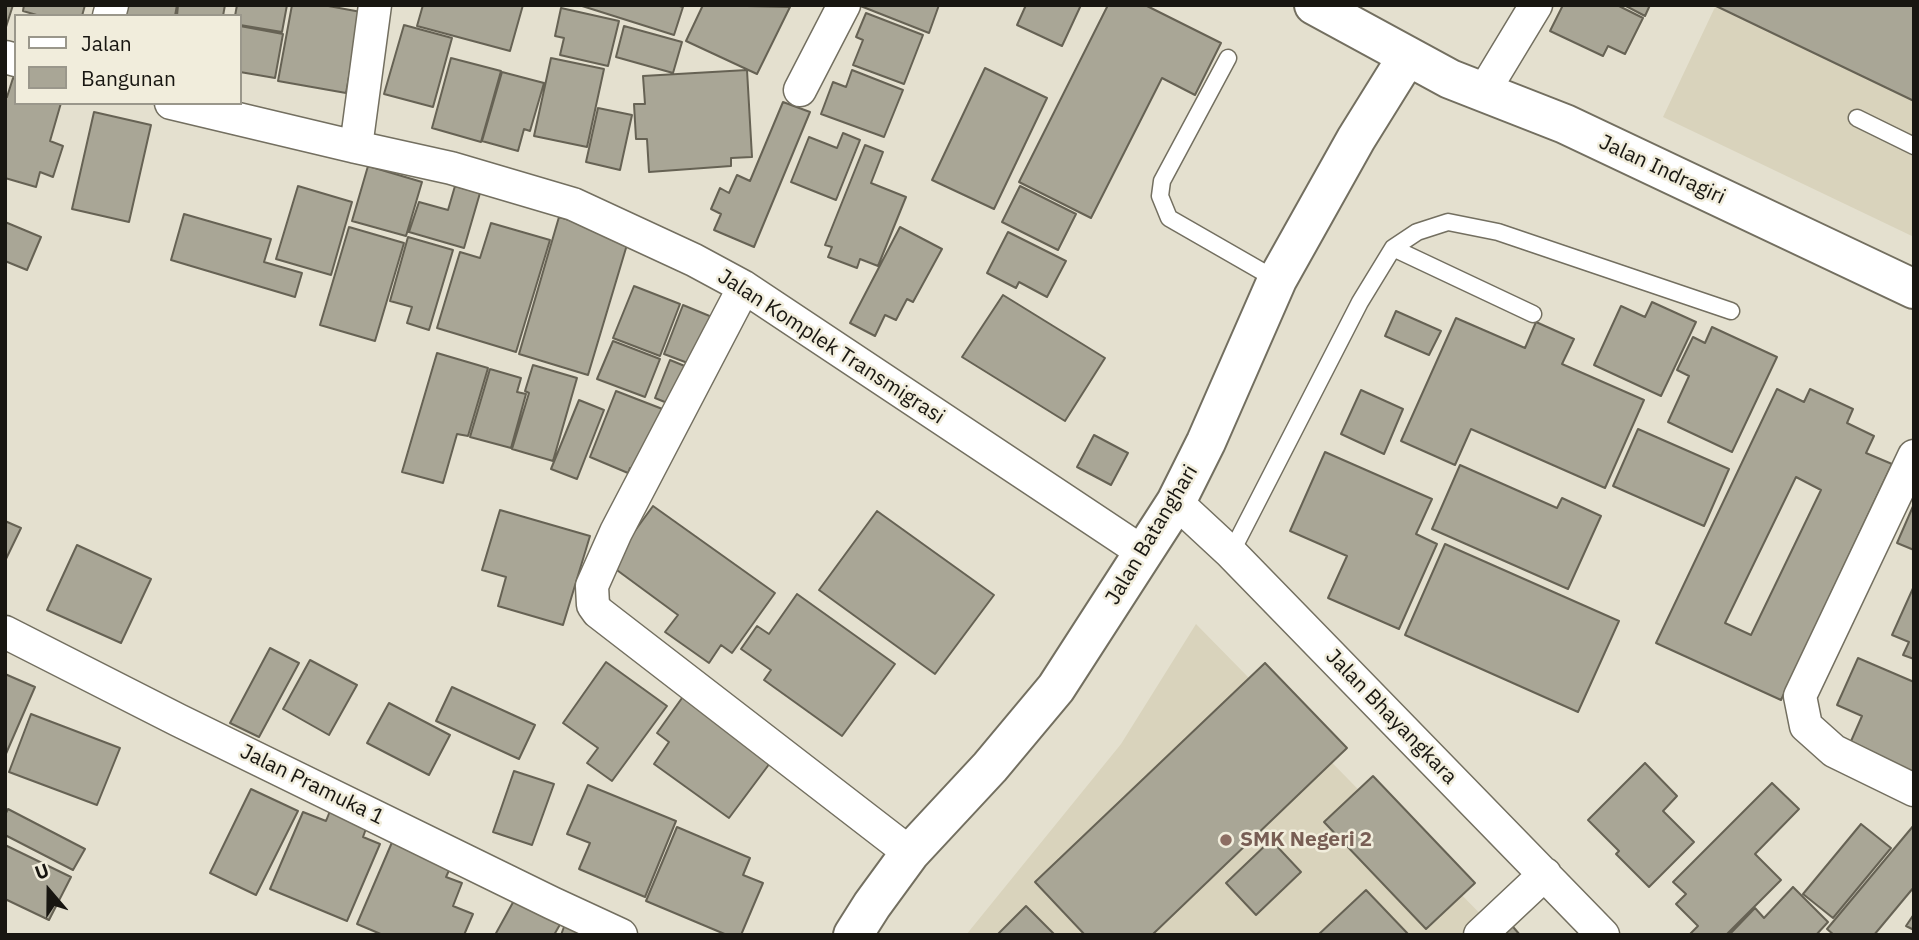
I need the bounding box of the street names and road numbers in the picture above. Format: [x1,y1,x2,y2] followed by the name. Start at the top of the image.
[1595,130,1729,210] street label: Jalan Indragiri
[713,264,949,430] street label: Jalan Komplek Transmigrasi
[1100,461,1204,609] street label: Jalan Batanghari
[1320,644,1462,790] street label: Jalan Bhayangkara
[236,739,388,831] street label: Jalan Pramuka 1

